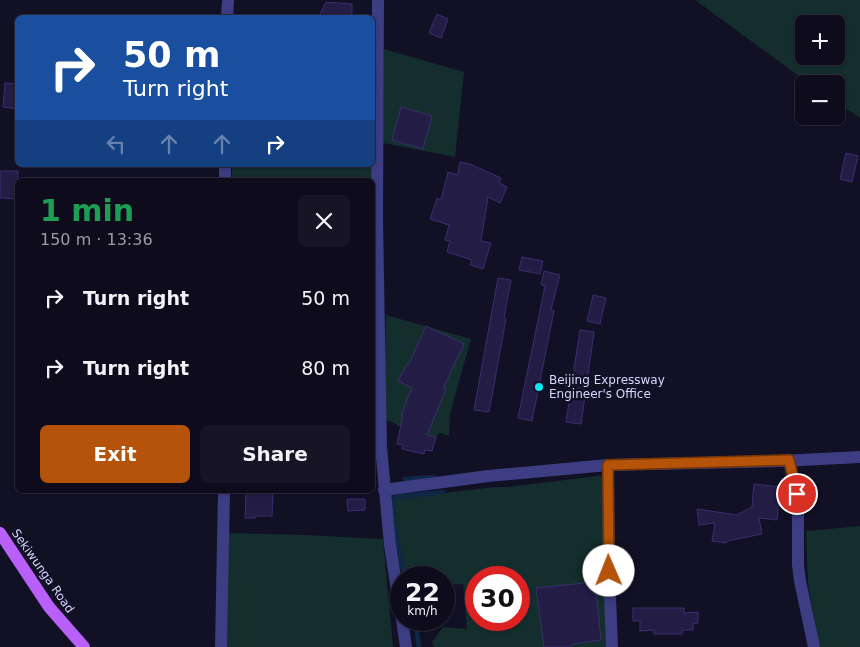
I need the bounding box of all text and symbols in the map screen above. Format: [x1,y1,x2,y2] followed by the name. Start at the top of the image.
[795,15,845,125] map controls
[795,15,845,65] button: +
[40,35,105,100] icon: right
[123,35,220,75] text: 50 m
[795,75,845,125] button: −
[123,76,228,101] text: Turn right
[102,130,130,158] icon: left
[155,130,183,158] icon: ahead
[208,130,236,158] icon: ahead
[261,130,289,158] icon: right
[40,193,134,228] text: 1 min
[298,195,350,247] button: close
[40,230,153,249] text: 150 m · 13:36
[40,284,68,312] icon: right
[83,287,189,309] text: Turn right
[301,287,350,309] text: 50 m
[40,354,68,382] icon: right
[83,357,189,379] text: Turn right
[301,357,350,379] text: 80 m
[549,373,665,401] place label: Beijing Expressway Engineer's Office
[533,381,545,393] marker: Beijing Expressway Engineer's Office
[40,425,190,483] button: Exit
[200,425,350,483] button: Share
[776,473,818,515] pin
[783,480,811,508] icon: arrive
[9,526,77,616] street label: Sekiwunga Road
[582,544,634,596] position arrow
[465,566,530,631] speed limit sign: 30
[405,578,440,607] text: 22
[407,604,438,618] text: km/h

